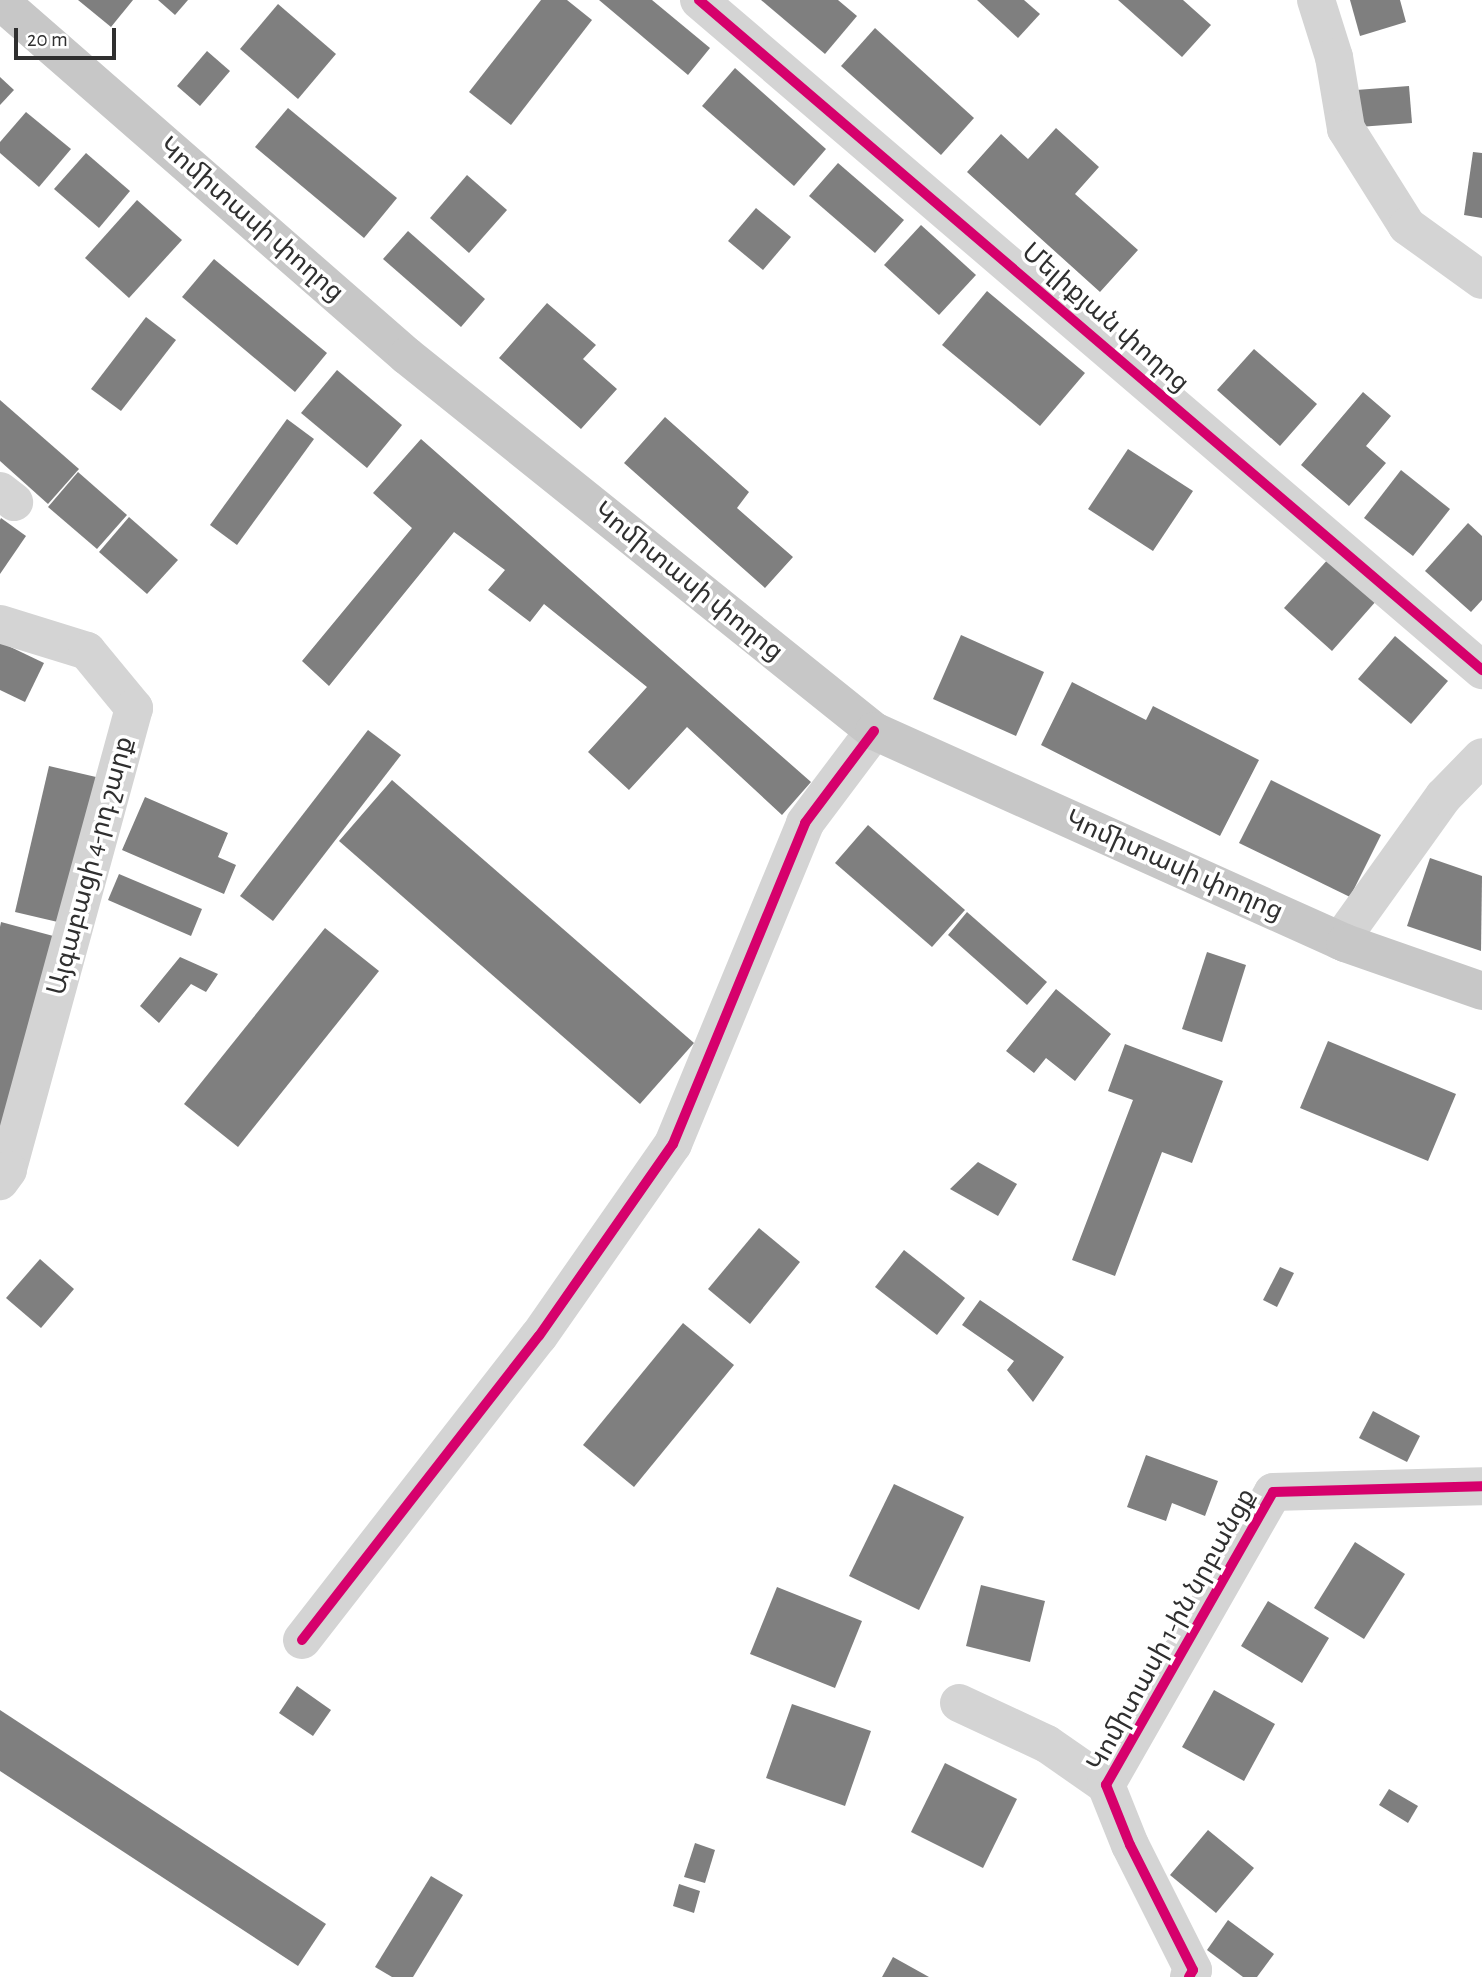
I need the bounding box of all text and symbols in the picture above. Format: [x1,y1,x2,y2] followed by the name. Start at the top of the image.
[18,14,119,58] scale bar
[27,29,68,50] text: 20 m
[152,131,350,309] street label: Կոմիտասի փողոց
[1015,237,1195,399] street label: Մելիքյան փողոց
[587,496,789,668] street label: Կոմիտասի փողոց
[41,733,141,999] street label: Այգաբացի 4-րդ շարք
[1060,804,1288,928] street label: Կոմիտասի փողոց
[1081,1483,1263,1777] street label: Կոմիտասի 1-ին նրբանցք

